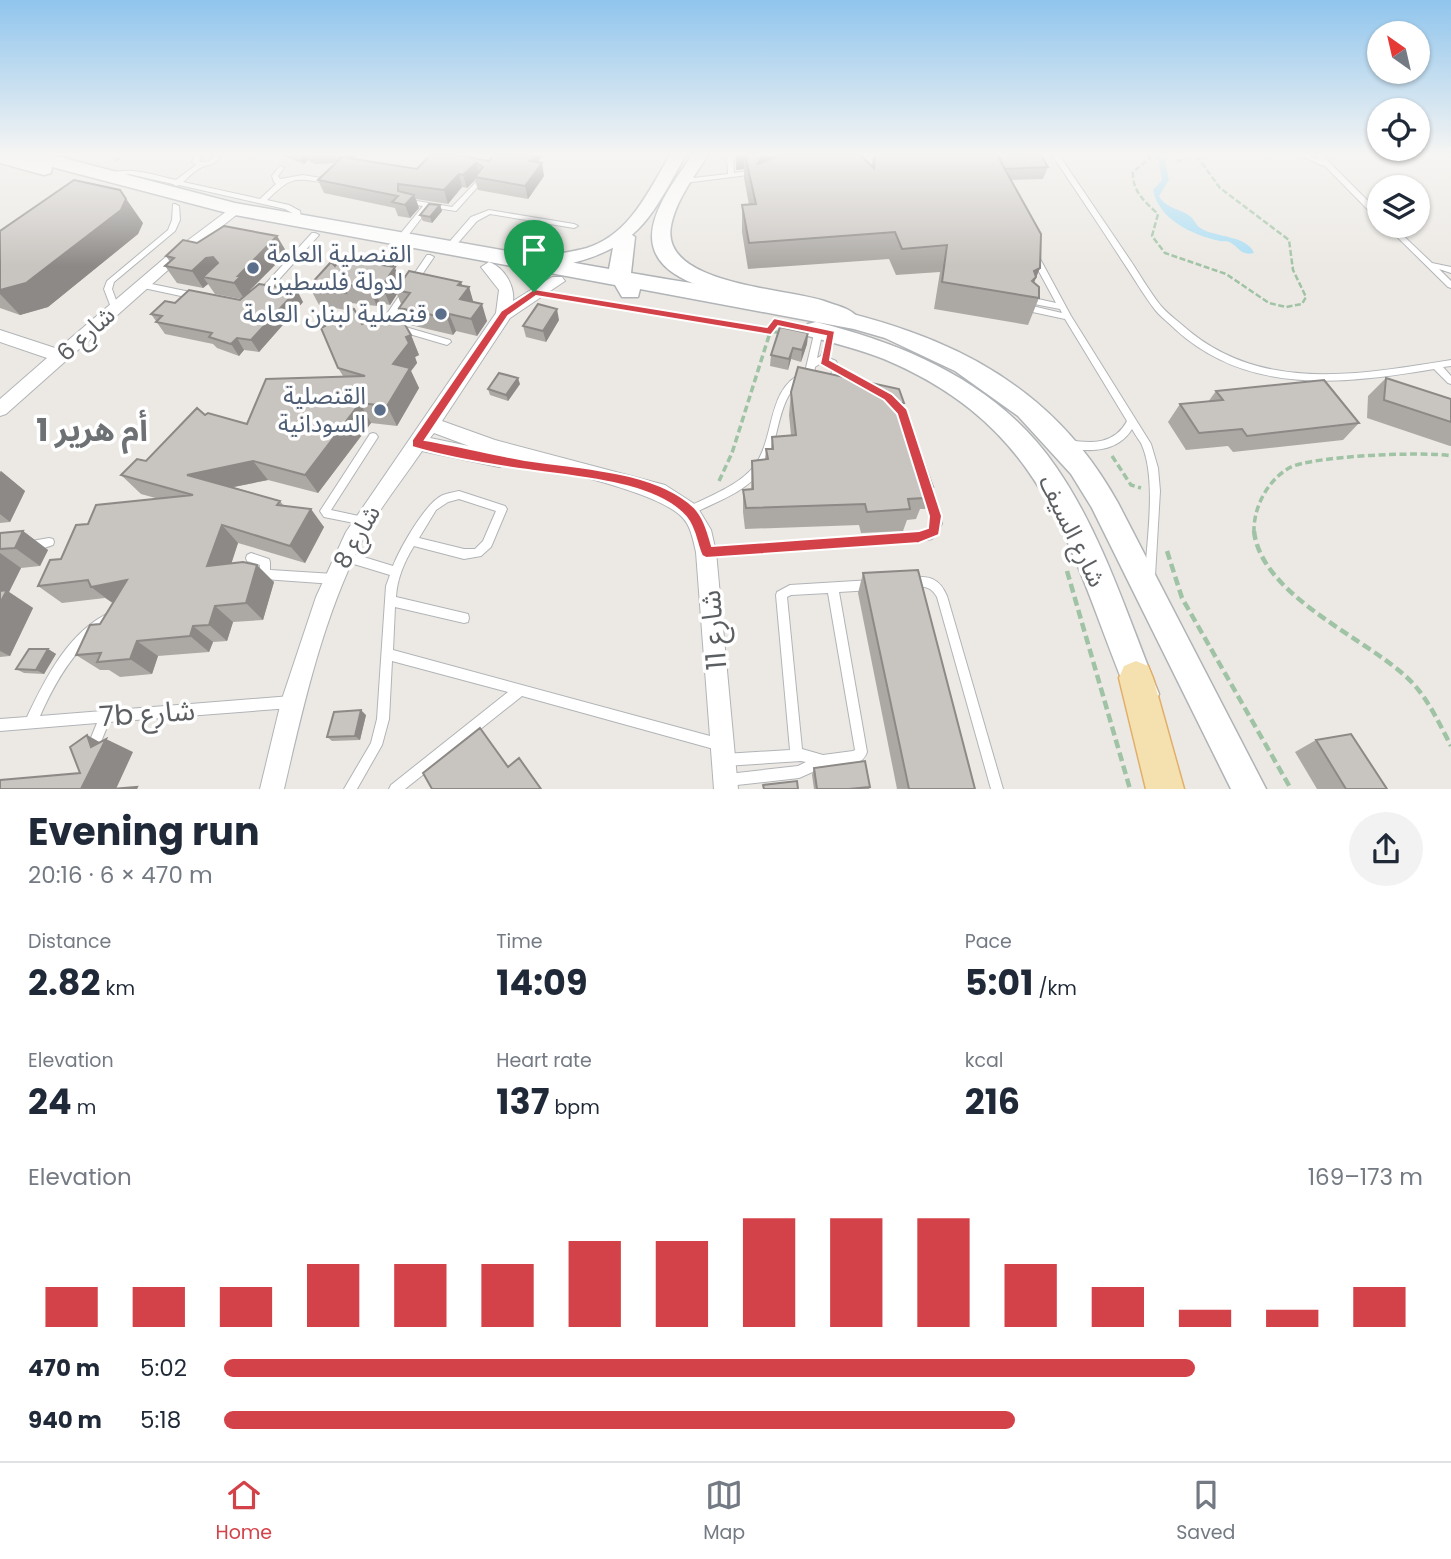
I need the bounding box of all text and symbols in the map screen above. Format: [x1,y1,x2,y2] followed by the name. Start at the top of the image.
[1367,21,1430,84] north arrow
[1367,21,1430,238] map controls
[1367,98,1430,161] button: locate
[1367,175,1430,238] button: layers
[504,220,564,292] pin
[515,231,553,269] icon: arrive
[267,237,412,298] place label: القنصلية العامة لدولة فلسطين
[245,260,261,276] marker: القنصلية العامة لدولة فلسطين
[243,297,427,330] place label: قنصلية لبنان العامة
[49,298,123,370] street label: شارع 6
[433,306,449,322] marker: قنصلية لبنان العامة
[278,379,366,440] place label: القنصلية السودانية
[372,402,388,418] marker: القنصلية السودانية
[36,407,148,455] district label: أم هرير 1
[1030,469,1114,593] street label: شارع السيف
[325,499,389,575] street label: شارع 8
[691,588,737,671] street label: شارع 11
[98,691,196,737] street label: 7b شارع
[28,805,260,858] text: Evening run
[1349,812,1423,886] button: share
[28,859,213,891] text: 20:16 · 6 × 470 m
[28,928,111,955] text: Distance
[496,928,543,955] text: Time
[965,928,1012,955] text: Pace
[28,958,101,1007] text: 2.82
[496,958,587,1007] text: 14:09
[965,958,1033,1007] text: 5:01
[101,975,135,1002] text: km
[1033,975,1077,1002] text: /km
[28,1047,114,1074] text: Elevation
[496,1047,592,1074] text: Heart rate
[965,1047,1004,1074] text: kcal
[28,1077,72,1126] text: 24
[496,1077,549,1126] text: 137
[965,1077,1020,1126] text: 216
[72,1094,96,1121] text: m
[549,1094,600,1121] text: bpm
[28,1161,132,1193] text: Elevation
[1308,1161,1423,1193] text: 169–173 m
[28,1352,100,1384] text: 470 m
[140,1352,187,1384] text: 5:02
[28,1404,102,1436] text: 940 m
[140,1404,181,1436] text: 5:18
[215,1476,272,1547] tab: Home
[703,1476,745,1547] tab: Map
[1176,1476,1235,1547] tab: Saved

